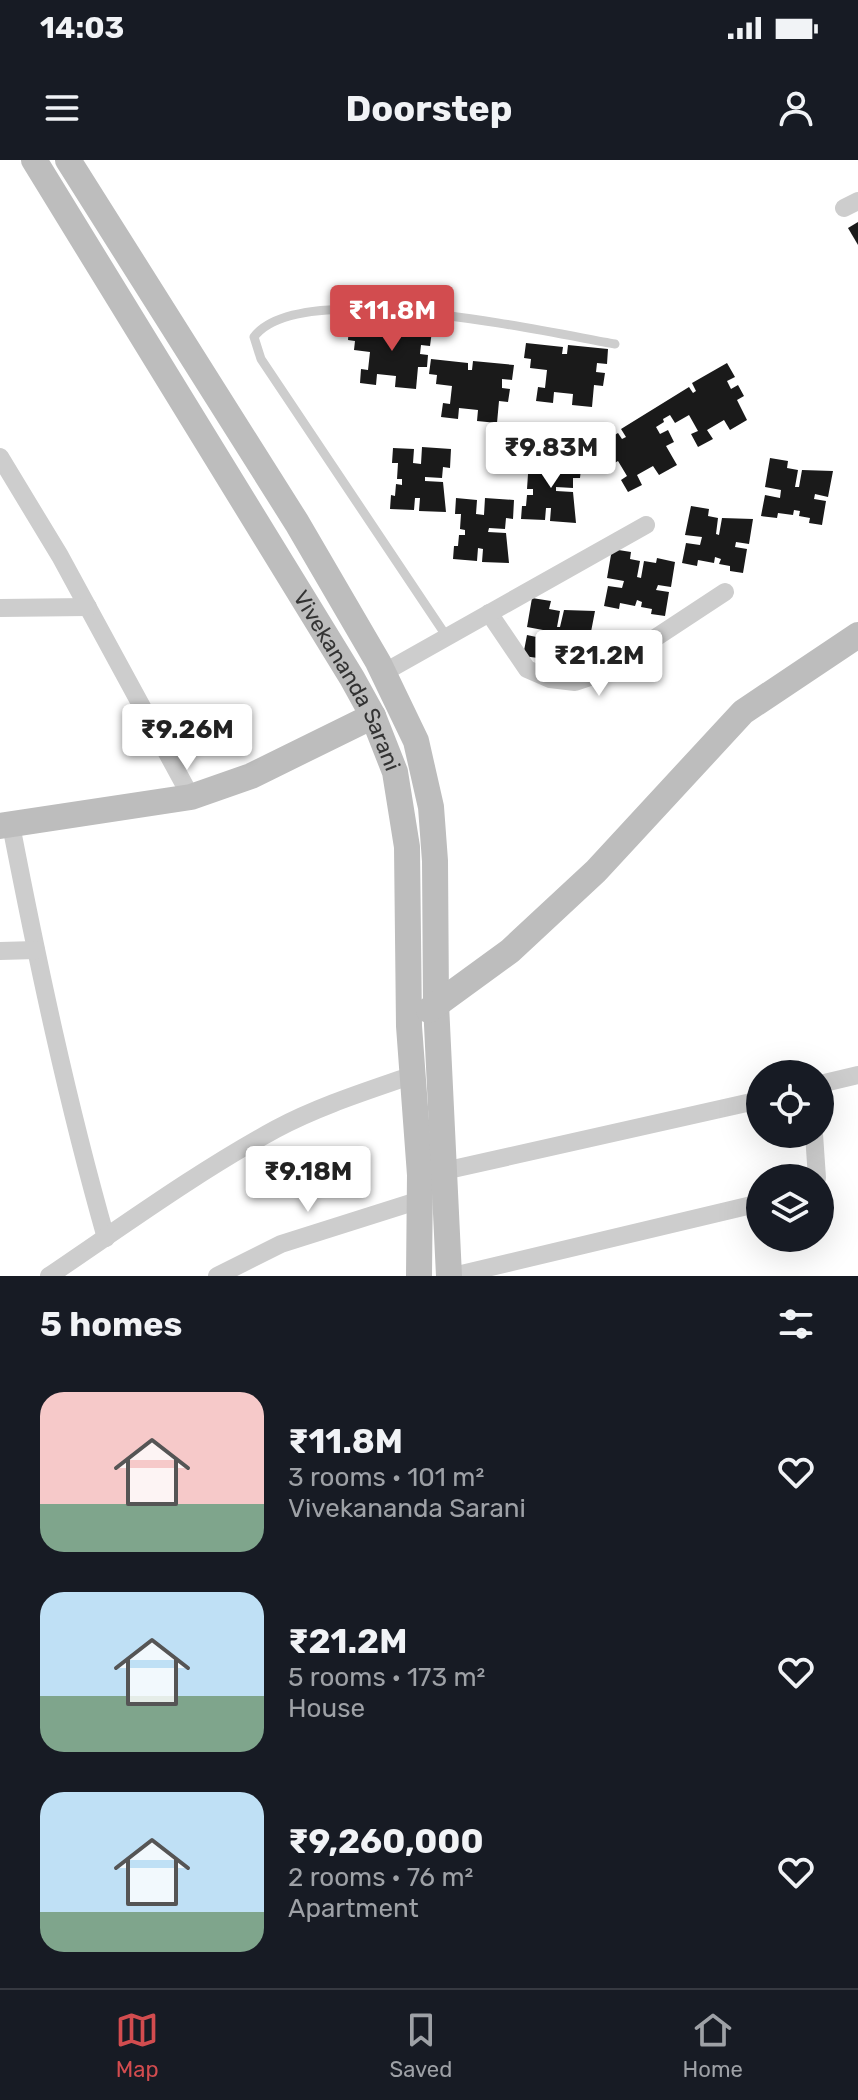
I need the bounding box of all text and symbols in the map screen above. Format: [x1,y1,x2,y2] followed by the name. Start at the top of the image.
[40,10,124,46] text: 14:03
[40,86,84,130] icon: menu
[774,86,818,130] icon: person
[346,87,512,130] text: Doorstep
[327,285,457,353] pin: ₹11.8M
[348,295,436,326] text: ₹11.8M
[486,422,616,490] pin: ₹9.83M
[504,432,598,463] text: ₹9.83M
[288,585,407,774] street label: Vivekananda Sarani
[534,630,664,698] pin: ₹21.2M
[553,640,645,671] text: ₹21.2M
[122,704,252,772] pin: ₹9.26M
[140,714,234,745] text: ₹9.26M
[746,1060,834,1252] map controls
[746,1060,834,1148] button: locate
[243,1146,373,1214] pin: ₹9.18M
[264,1156,352,1187] text: ₹9.18M
[746,1164,834,1252] button: layers
[774,1302,818,1346] icon: filters
[40,1304,182,1345] text: 5 homes
[288,1421,403,1462] text: ₹11.8M
[104,1424,200,1520] icon: home
[774,1450,818,1494] icon: heart
[288,1462,484,1493] text: 3 rooms · 101 m²
[288,1493,526,1524] text: Vivekananda Sarani
[288,1621,407,1662] text: ₹21.2M
[104,1624,200,1720] icon: home
[774,1650,818,1694] icon: heart
[288,1662,485,1693] text: 5 rooms · 173 m²
[288,1693,365,1724] text: House
[288,1821,484,1862] text: ₹9,260,000
[104,1824,200,1920] icon: home
[774,1850,818,1894] icon: heart
[288,1862,473,1893] text: 2 rooms · 76 m²
[288,1893,419,1924] text: Apartment
[115,2008,159,2083] tab: Map
[389,2008,452,2083] tab: Saved
[683,2008,743,2083] tab: Home

